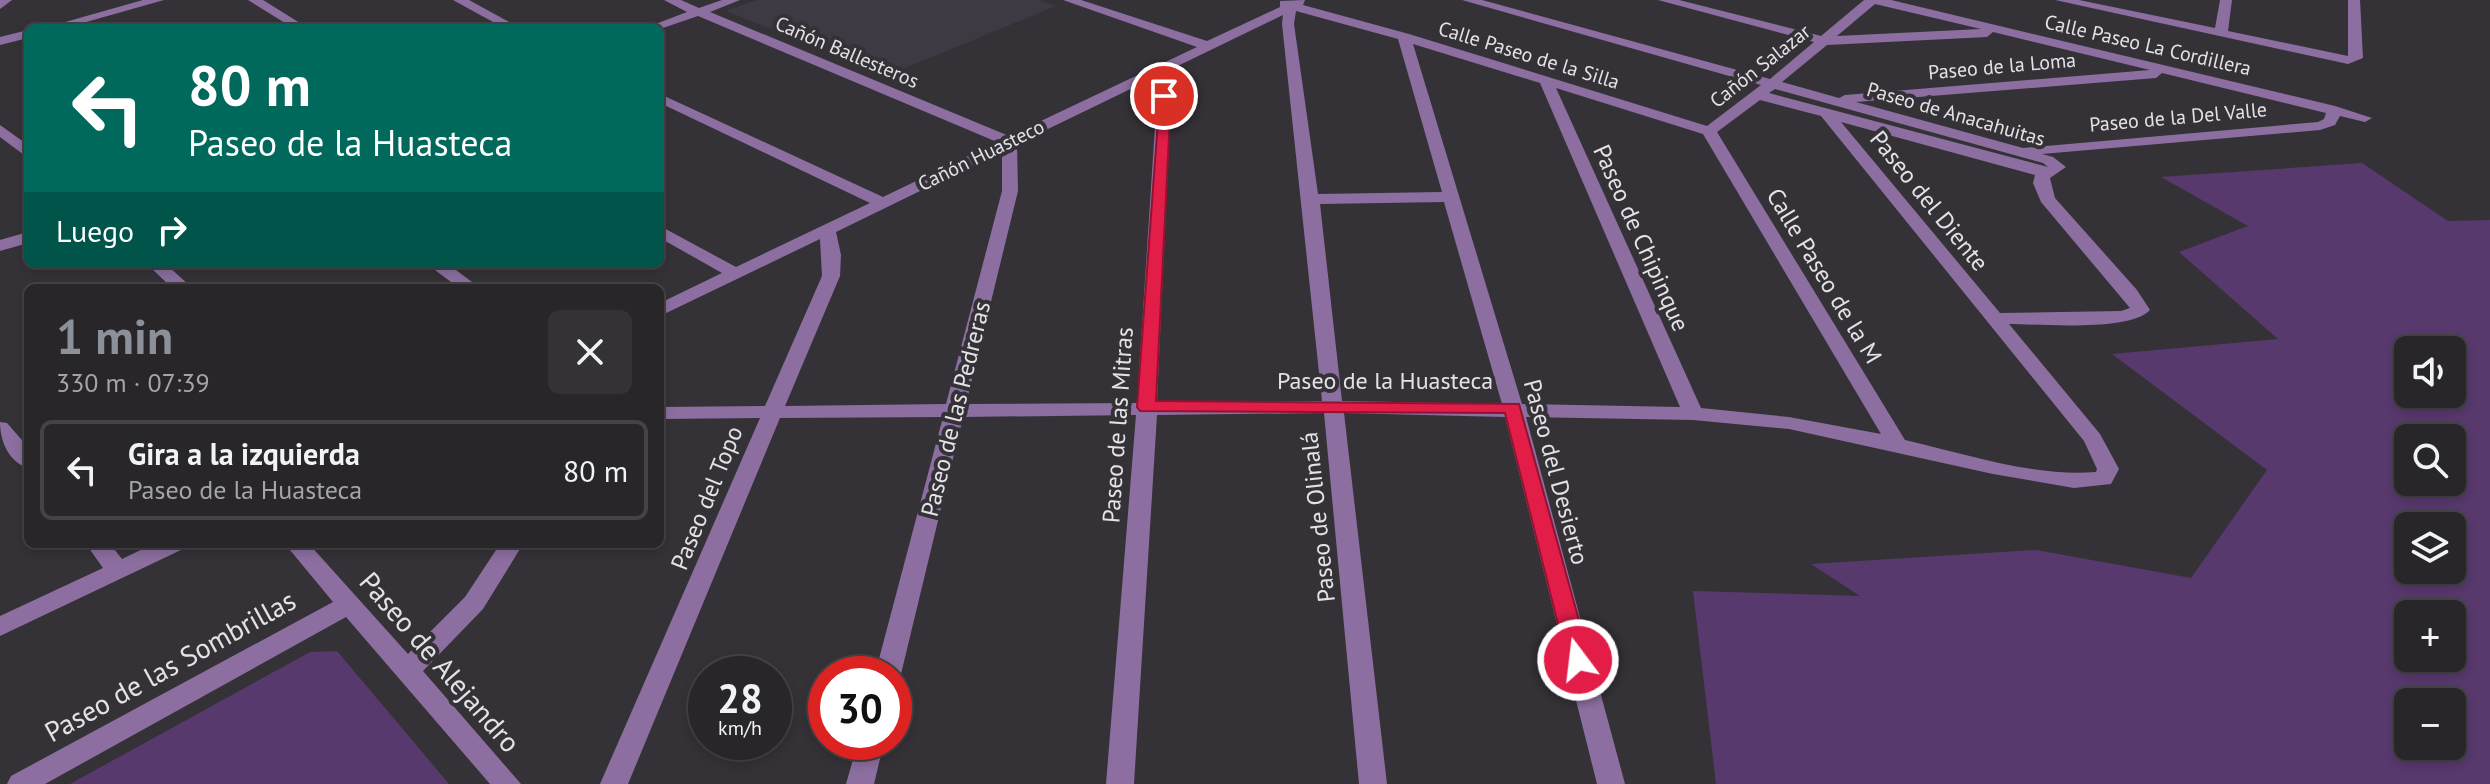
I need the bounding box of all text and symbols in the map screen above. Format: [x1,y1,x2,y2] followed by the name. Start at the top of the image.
[2042,9,2254,81] street label: Calle Paseo La Cordillera
[771,10,923,94] street label: Cañón Ballesteros
[1435,15,1623,95] street label: Calle Paseo de la Silla
[1704,18,1816,113] street label: Cañón Salazar
[1927,47,2077,85] street label: Paseo de la Loma
[188,49,311,121] text: 80 m
[56,56,160,160] icon: left
[1130,62,1198,130] pin
[1142,74,1186,118] icon: arrive
[1864,76,2048,152] street label: Paseo de Anacahuitas
[2088,96,2268,138] street label: Paseo de la Del Valle
[914,113,1048,197] street label: Cañón Huasteco
[188,119,512,166] text: Paseo de la Huasteca
[1863,124,1996,277] street label: Paseo del Diente
[1586,140,1697,336] street label: Paseo de Chipinque
[1760,182,1889,369] street label: Calle Paseo de la M
[150,208,194,252] icon: right
[56,211,134,250] text: Luego
[914,298,997,520] street label: Paseo de las Pedreras
[56,305,173,367] text: 1 min
[548,310,632,394] button: close
[1095,326,1140,524] street label: Paseo de las Mitras
[2394,336,2466,760] map controls
[2394,336,2466,408] button: sound
[1277,365,1493,396] street label: Paseo de la Huasteca
[56,366,210,399] text: 330 m · 07:39
[1517,376,1596,568] street label: Paseo del Desierto
[664,421,749,574] street label: Paseo del Topo
[2394,424,2466,496] button: search
[1293,430,1342,604] street label: Paseo de Olinalá
[128,434,360,473] text: Gira a la izquierda
[60,448,104,492] icon: left
[563,451,628,490] text: 80 m
[128,473,362,506] text: Paseo de la Huasteca
[2394,512,2466,584] button: layers
[352,564,529,760] street label: Paseo de Alejandro
[38,581,302,750] street label: Paseo de las Sombrillas
[2394,600,2466,672] button: +
[1536,618,1620,702] position arrow
[808,656,912,760] speed limit sign: 30
[717,672,763,724] text: 28
[2394,688,2466,760] button: −
[718,715,762,741] text: km/h

